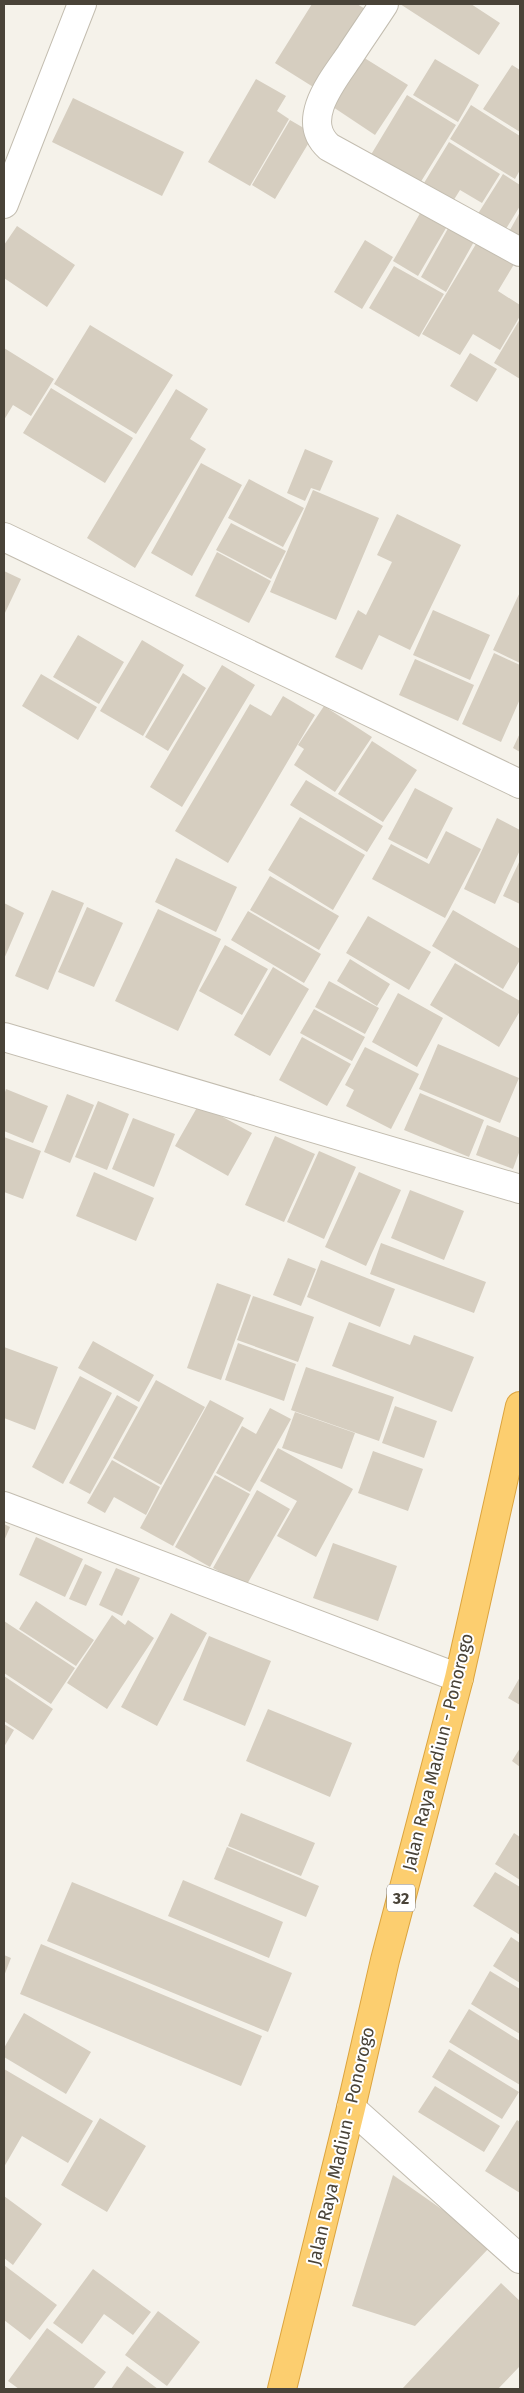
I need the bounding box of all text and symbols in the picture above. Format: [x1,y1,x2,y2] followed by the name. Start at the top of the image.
[398,1631,478,1873] street label: Jalan Raya Madiun - Ponorogo
[387,1885,415,1912] road number: 32
[303,2025,379,2267] street label: Jalan Raya Madiun - Ponorogo

